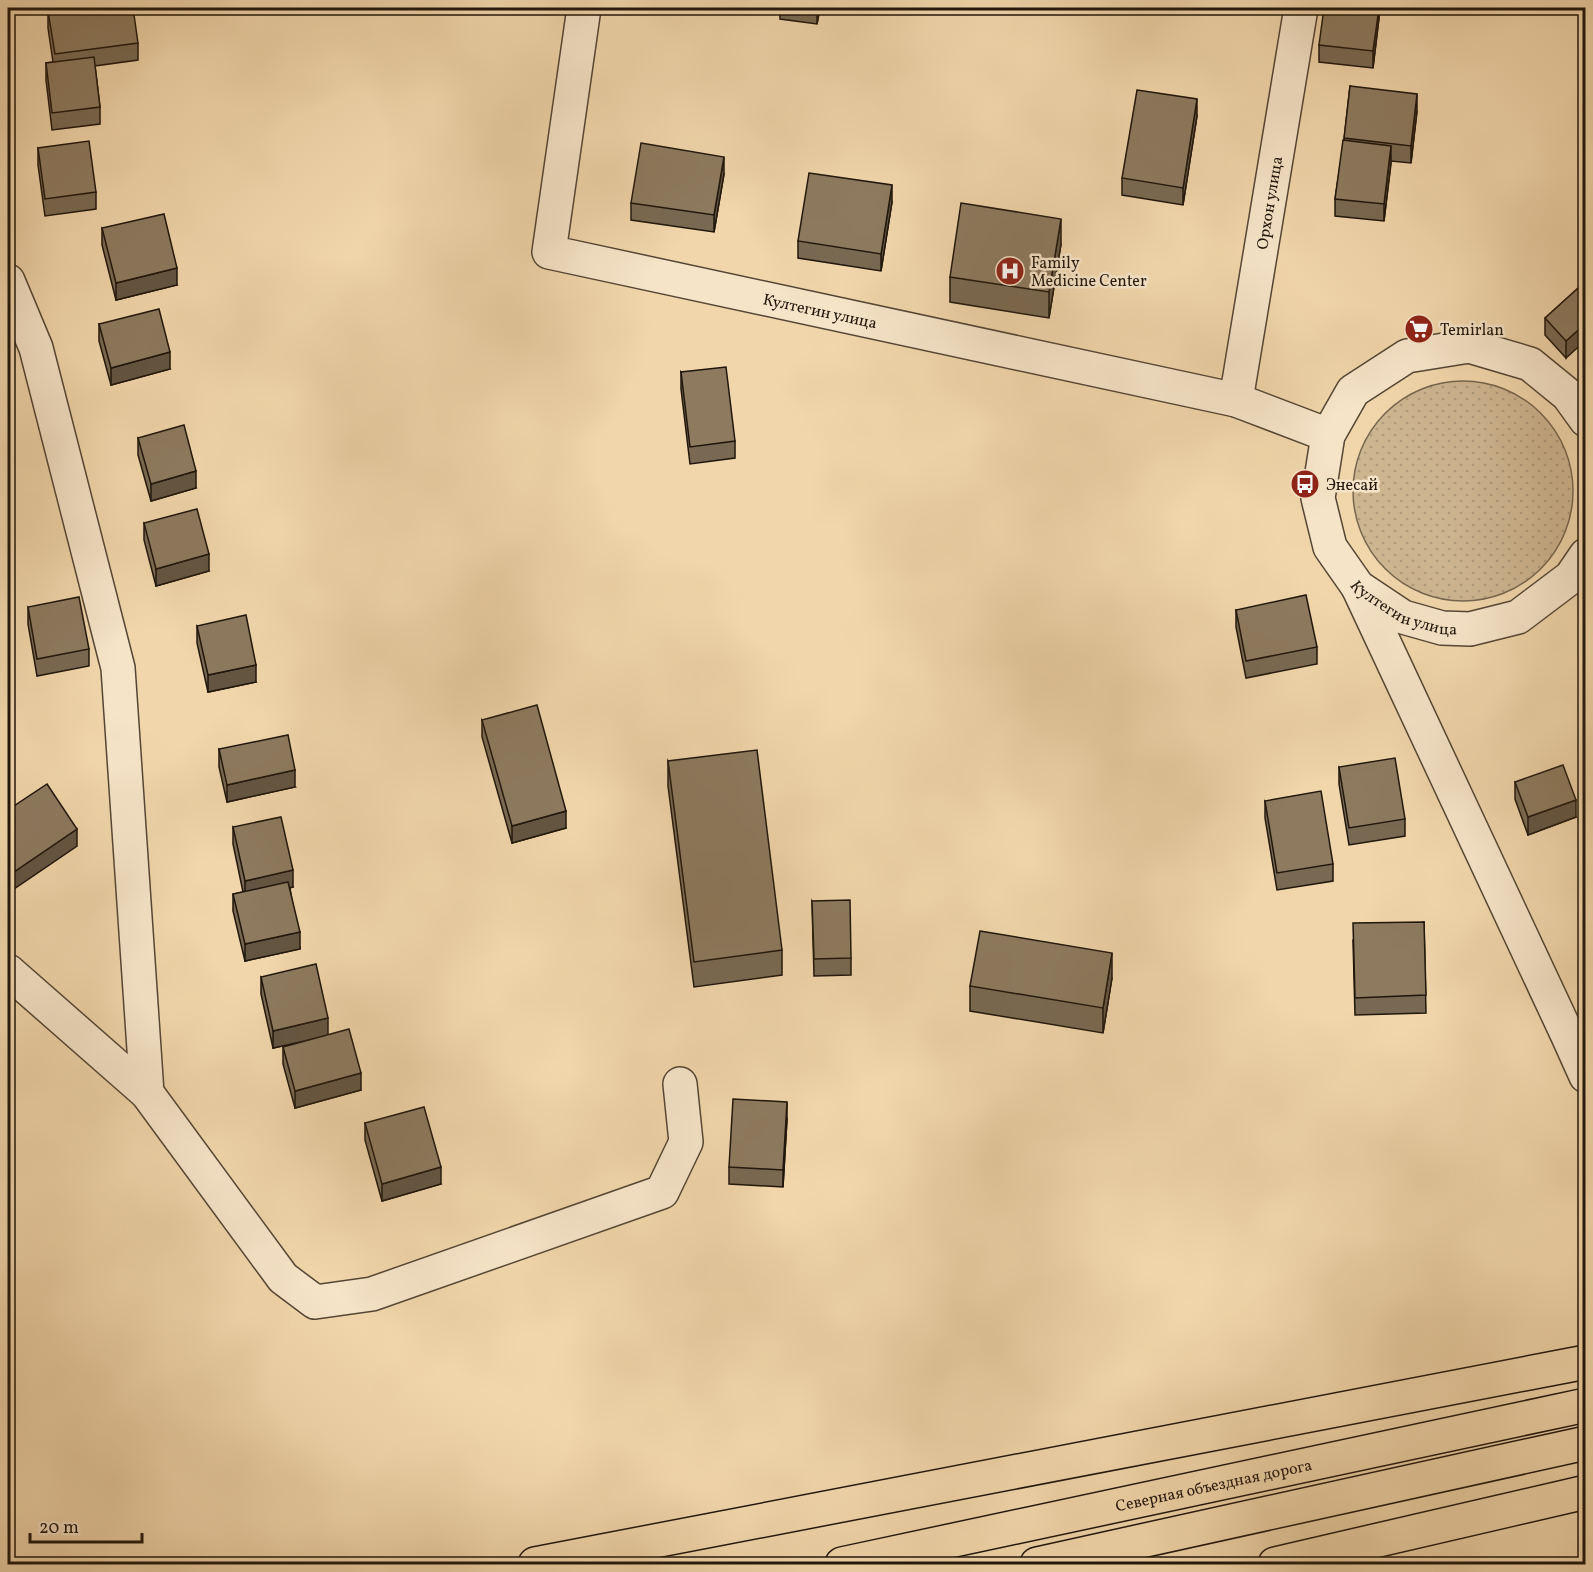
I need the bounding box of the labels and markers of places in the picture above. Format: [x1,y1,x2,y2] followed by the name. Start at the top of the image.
[1031,253,1147,293] place label: Family Medicine Center
[994,255,1026,287] hospital icon: Family Medicine Center
[1403,313,1435,345] supermarket icon: Temirlan
[1440,320,1504,342] place label: Temirlan
[1289,468,1321,500] bus stop icon: Энесай
[1326,475,1378,497] place label: Энесай

